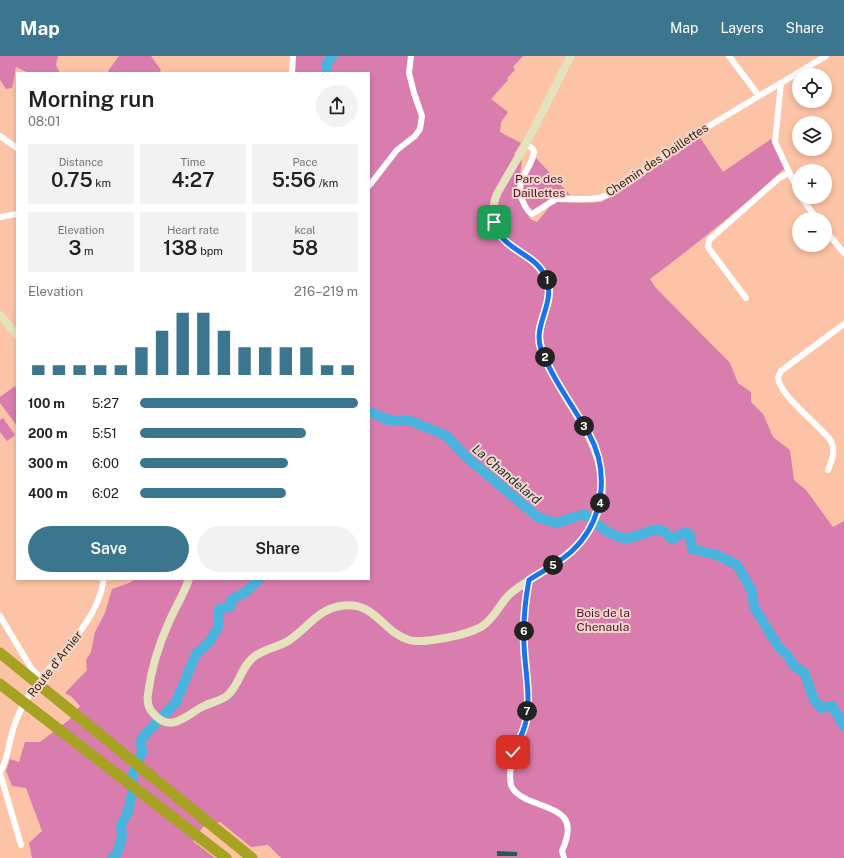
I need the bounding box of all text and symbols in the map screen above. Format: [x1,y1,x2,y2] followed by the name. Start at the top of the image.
[20,17,60,39] text: Map
[670,20,698,36] text: Map
[720,20,764,36] text: Layers
[786,20,824,36] text: Share
[792,68,832,252] map controls
[792,68,832,108] button: locate
[316,85,358,127] button: share
[28,86,154,112] text: Morning run
[28,114,60,129] text: 08:01
[792,116,832,156] button: layers
[603,120,711,200] street label: Chemin des Daillettes
[59,156,103,168] text: Distance
[180,156,206,168] text: Time
[292,156,318,168] text: Pace
[792,164,832,204] button: +
[51,168,93,192] text: 0.75
[172,168,214,192] text: 4:27
[272,168,316,192] text: 5:56
[513,172,565,200] park label: Parc des Daillettes
[93,177,111,189] text: km
[316,177,338,189] text: /km
[477,205,511,239] pin
[483,211,505,233] icon: arrive
[792,212,832,252] button: −
[58,224,104,236] text: Elevation
[167,224,219,236] text: Heart rate
[294,224,316,236] text: kcal
[68,236,81,260] text: 3
[163,236,198,260] text: 138
[292,236,318,260] text: 58
[81,245,94,257] text: m
[198,245,223,257] text: bpm
[537,270,557,290] pin: 1
[545,274,549,286] text: 1
[28,284,83,299] text: Elevation
[294,284,358,299] text: 216–219 m
[535,347,555,367] pin: 2
[542,351,549,363] text: 2
[28,396,65,411] text: 100 m
[92,396,119,411] text: 5:27
[574,416,594,436] pin: 3
[580,420,588,432] text: 3
[28,426,68,441] text: 200 m
[92,426,117,441] text: 5:51
[469,441,544,508] water label: La Chandelard
[28,456,68,471] text: 300 m
[92,456,119,471] text: 6:00
[28,486,68,501] text: 400 m
[92,486,119,501] text: 6:02
[590,493,610,513] pin: 4
[596,497,604,509] text: 4
[28,526,189,572] button: Save
[197,526,358,572] button: Share
[543,555,563,575] pin: 5
[549,559,557,571] text: 5
[576,606,630,634] park label: Bois de la Chenaula
[514,621,534,641] pin: 6
[520,625,528,637] text: 6
[25,628,85,700] street label: Route d'Arnier
[517,701,537,721] pin: 7
[524,705,530,717] text: 7
[496,735,530,769] pin
[502,741,524,763] icon: check

